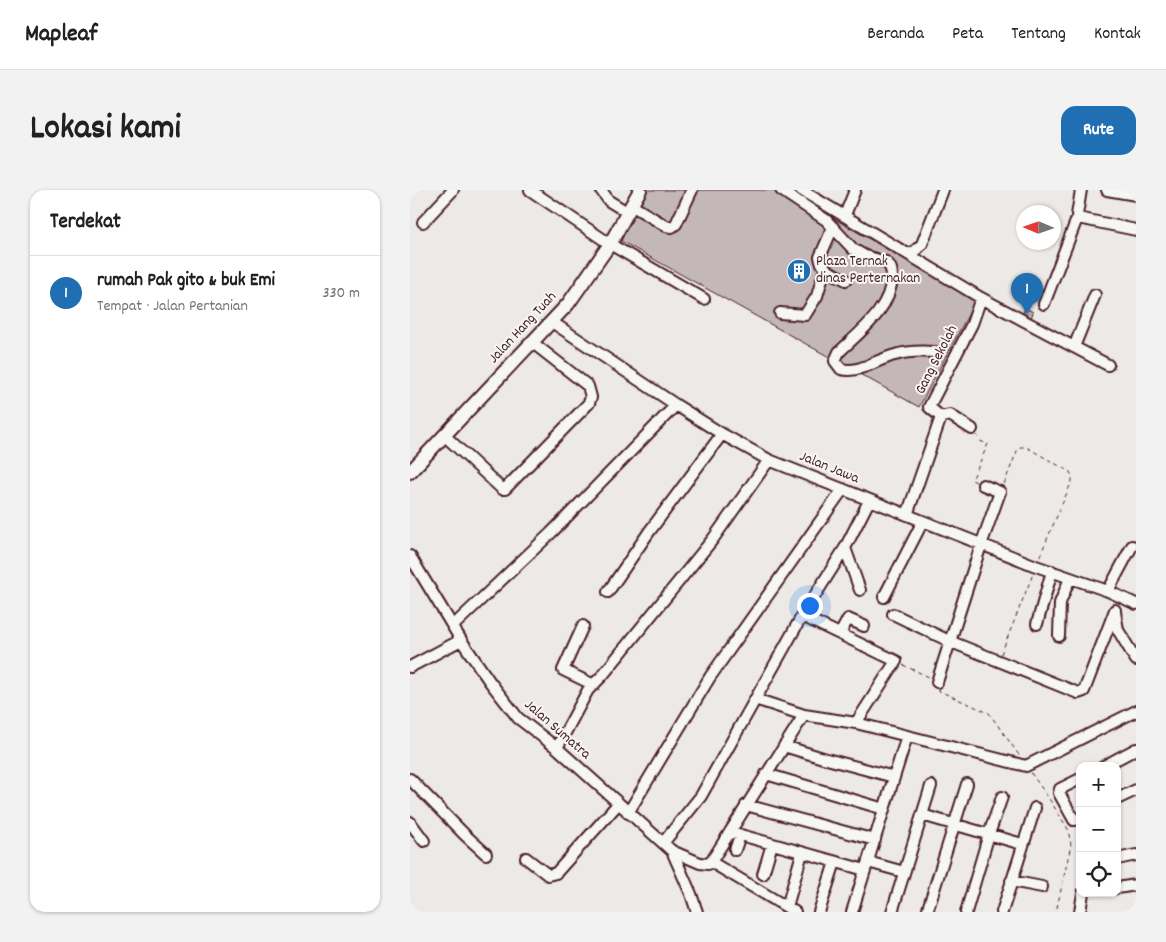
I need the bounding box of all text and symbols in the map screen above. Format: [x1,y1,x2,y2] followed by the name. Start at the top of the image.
[25,18,97,52] text: Mapleaf
[867,22,924,47] text: Beranda
[952,22,983,47] text: Peta
[1011,22,1066,47] text: Tentang
[1094,22,1141,47] text: Kontak
[30,105,181,155] text: Lokasi kami
[1061,106,1136,155] button: Rute
[1016,205,1061,250] north arrow
[50,208,121,238] text: Terdekat
[816,251,920,290] place label: Plaza Ternak dinas Perternakan
[786,258,812,284] building icon: Plaza Ternak dinas Perternakan
[97,268,275,295] text: rumah Pak gito & buk Emi
[1011,273,1043,314] pin: 1
[64,282,68,305] text: 1
[322,282,360,305] text: 330 m
[484,287,562,369] street label: Jalan Hang Tuah
[97,295,248,318] text: Tempat · Jalan Pertanian
[910,321,964,398] street label: Gang Sekolah
[796,446,863,490] street label: Jalan Jawa
[797,593,823,619] your location
[519,695,596,766] street label: Jalan Sumatra
[1076,762,1121,897] map controls
[1076,762,1121,807] button: +
[1076,807,1121,852] button: −
[1076,852,1121,897] button: locate

